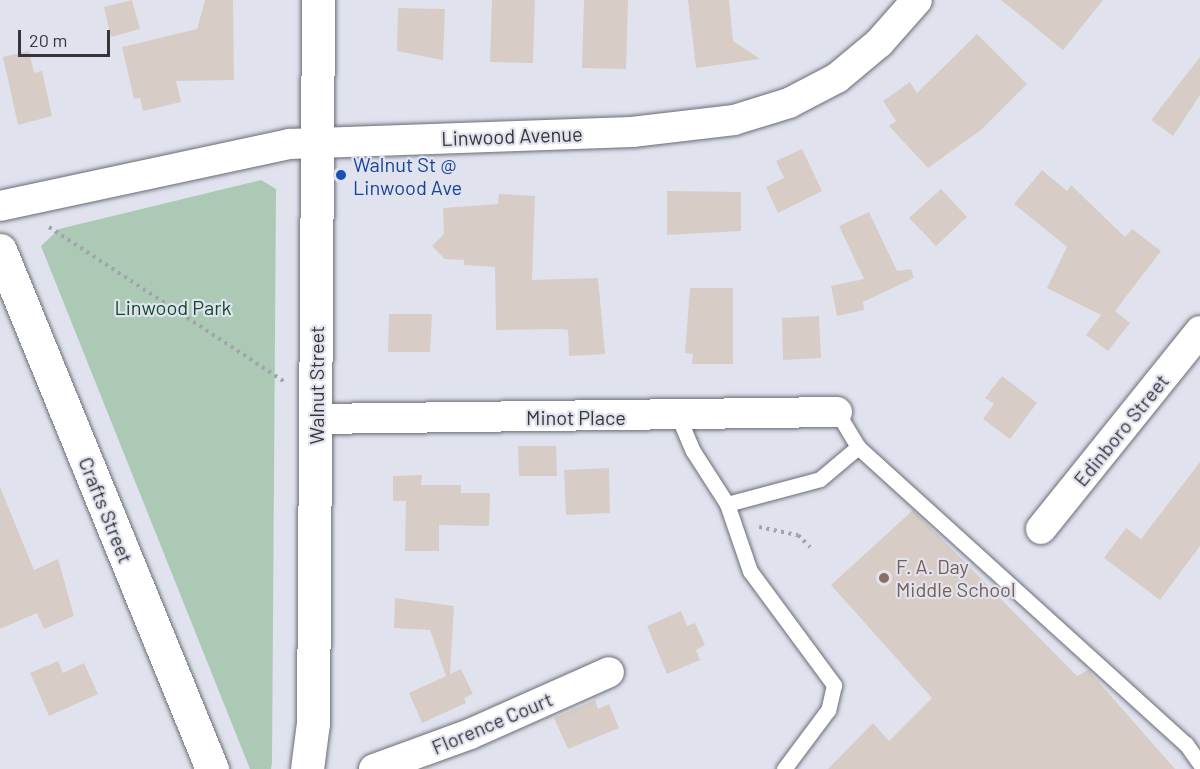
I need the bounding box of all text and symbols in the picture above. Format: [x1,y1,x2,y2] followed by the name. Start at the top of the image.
[21,18,112,56] scale bar
[29,29,67,51] text: 20 m
[441,122,583,150] street label: Linwood Avenue
[353,152,462,199] place label: Walnut St @ Linwood Ave
[334,168,348,182] marker: Walnut St @ Linwood Ave
[114,295,232,319] park label: Linwood Park
[304,326,328,444] street label: Walnut Street
[1068,369,1174,491] street label: Edinboro Street
[526,405,626,429] street label: Minot Place
[74,454,138,566] street label: Crafts Street
[896,554,1016,601] place label: F. A. Day Middle School
[877,571,891,585] marker: F. A. Day Middle School
[428,687,556,759] street label: Florence Court

